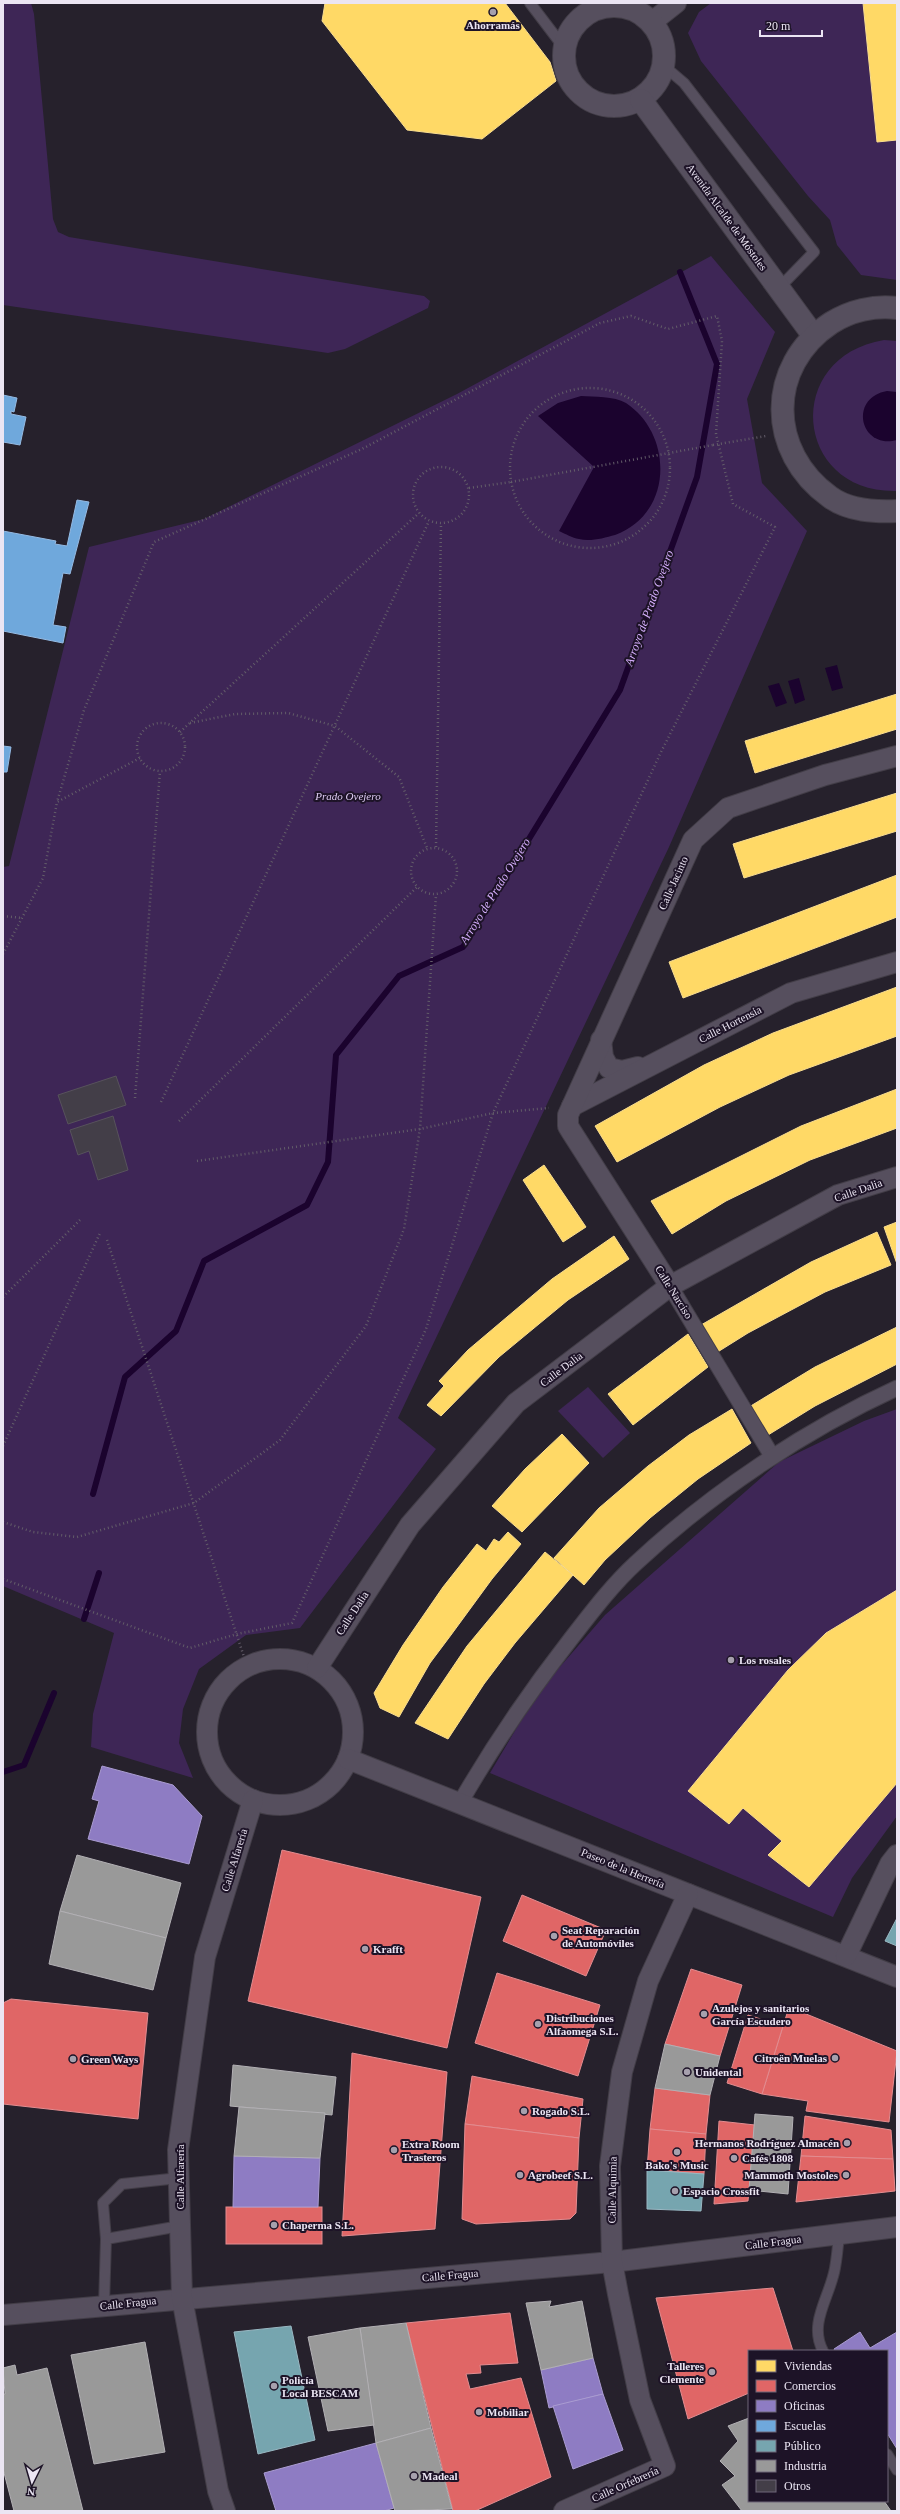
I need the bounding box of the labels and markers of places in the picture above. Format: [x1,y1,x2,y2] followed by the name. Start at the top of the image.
[488,7,498,17] marker: Ahorramás
[466,19,521,31] place label: Ahorramás
[739,1654,792,1666] place label: Los rosales
[726,1655,736,1665] marker: Los rosales
[562,1924,639,1949] place label: Seat Reparación de Automóviles
[549,1931,559,1941] marker: Seat Reparación de Automóviles
[373,1943,403,1955] place label: Krafft
[360,1944,370,1954] marker: Krafft
[712,2002,810,2027] place label: Azulejos y sanitarios García Escudero
[699,2009,709,2019] marker: Azulejos y sanitarios García Escudero
[546,2012,619,2037] place label: Distribuciones Alfaomega S.L.
[533,2019,543,2029] marker: Distribuciones Alfaomega S.L.
[754,2052,828,2064] place label: Citroën Muelas
[81,2053,139,2065] place label: Green Ways
[830,2053,840,2063] marker: Citroën Muelas
[68,2054,78,2064] marker: Green Ways
[695,2066,741,2078] place label: Unidental
[682,2067,692,2077] marker: Unidental
[532,2105,590,2117] place label: Rogado S.L.
[519,2106,529,2116] marker: Rogado S.L.
[695,2137,839,2149] place label: Hermanos Rodríguez Almacén
[402,2138,460,2163] place label: Extra Room Trasteros
[842,2138,852,2148] marker: Hermanos Rodríguez Almacén
[389,2145,399,2155] marker: Extra Room Trasteros
[672,2147,682,2157] marker: Bako's Music
[742,2152,794,2164] place label: Cafés 1808
[729,2153,739,2163] marker: Cafés 1808
[645,2159,709,2171] place label: Bako's Music
[528,2169,593,2181] place label: Agrobeef S.L.
[744,2169,839,2181] place label: Mammoth Mostoles
[515,2170,525,2180] marker: Agrobeef S.L.
[841,2170,851,2180] marker: Mammoth Mostoles
[683,2185,760,2197] place label: Espacio Crossfit
[670,2186,680,2196] marker: Espacio Crossfit
[282,2219,354,2231] place label: Chaperma S.L.
[269,2220,279,2230] marker: Chaperma S.L.
[659,2360,705,2385] place label: Talleres Clemente
[707,2367,717,2377] marker: Talleres Clemente
[282,2374,359,2399] place label: Policía Local BESCAM
[269,2381,279,2391] marker: Policía Local BESCAM
[487,2406,529,2418] place label: Mobiliar
[474,2407,484,2417] marker: Mobiliar
[422,2470,457,2482] place label: Madeal
[409,2471,419,2481] marker: Madeal

